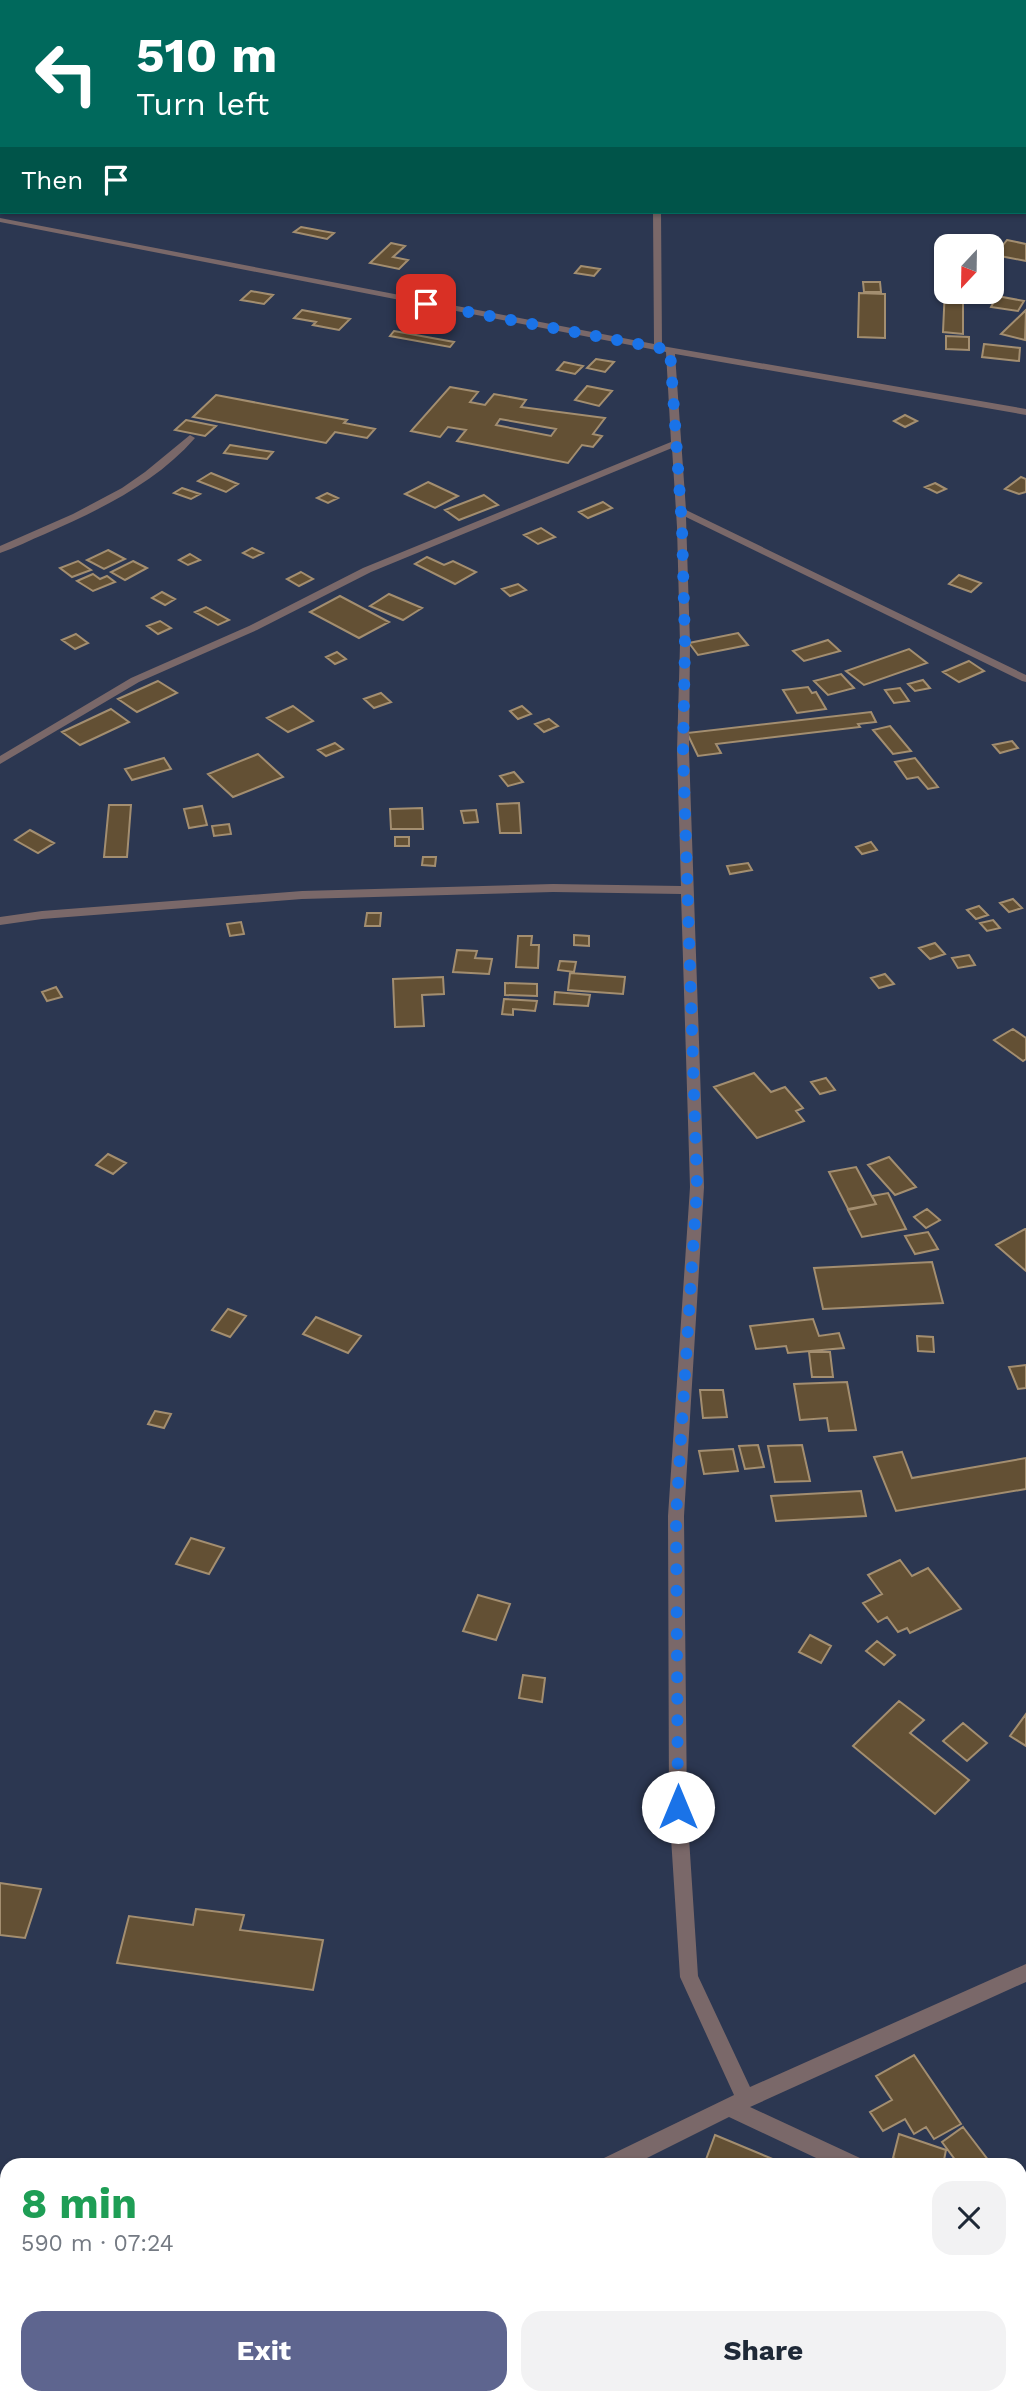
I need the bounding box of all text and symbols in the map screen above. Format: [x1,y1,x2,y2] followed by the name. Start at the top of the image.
[136,26,277,84] text: 510 m
[21,28,112,119] icon: left
[136,85,269,123] text: Turn left
[97,161,135,199] icon: arrive
[21,165,83,195] text: Then
[934,234,1004,304] north arrow
[934,234,1004,304] map controls
[396,274,456,334] pin
[407,285,445,323] icon: arrive
[641,1770,715,1844] position arrow
[21,2179,137,2228] text: 8 min
[932,2181,1006,2255] button: close
[21,2230,174,2257] text: 590 m · 07:24
[21,2311,507,2391] button: Exit
[521,2311,1006,2391] button: Share

